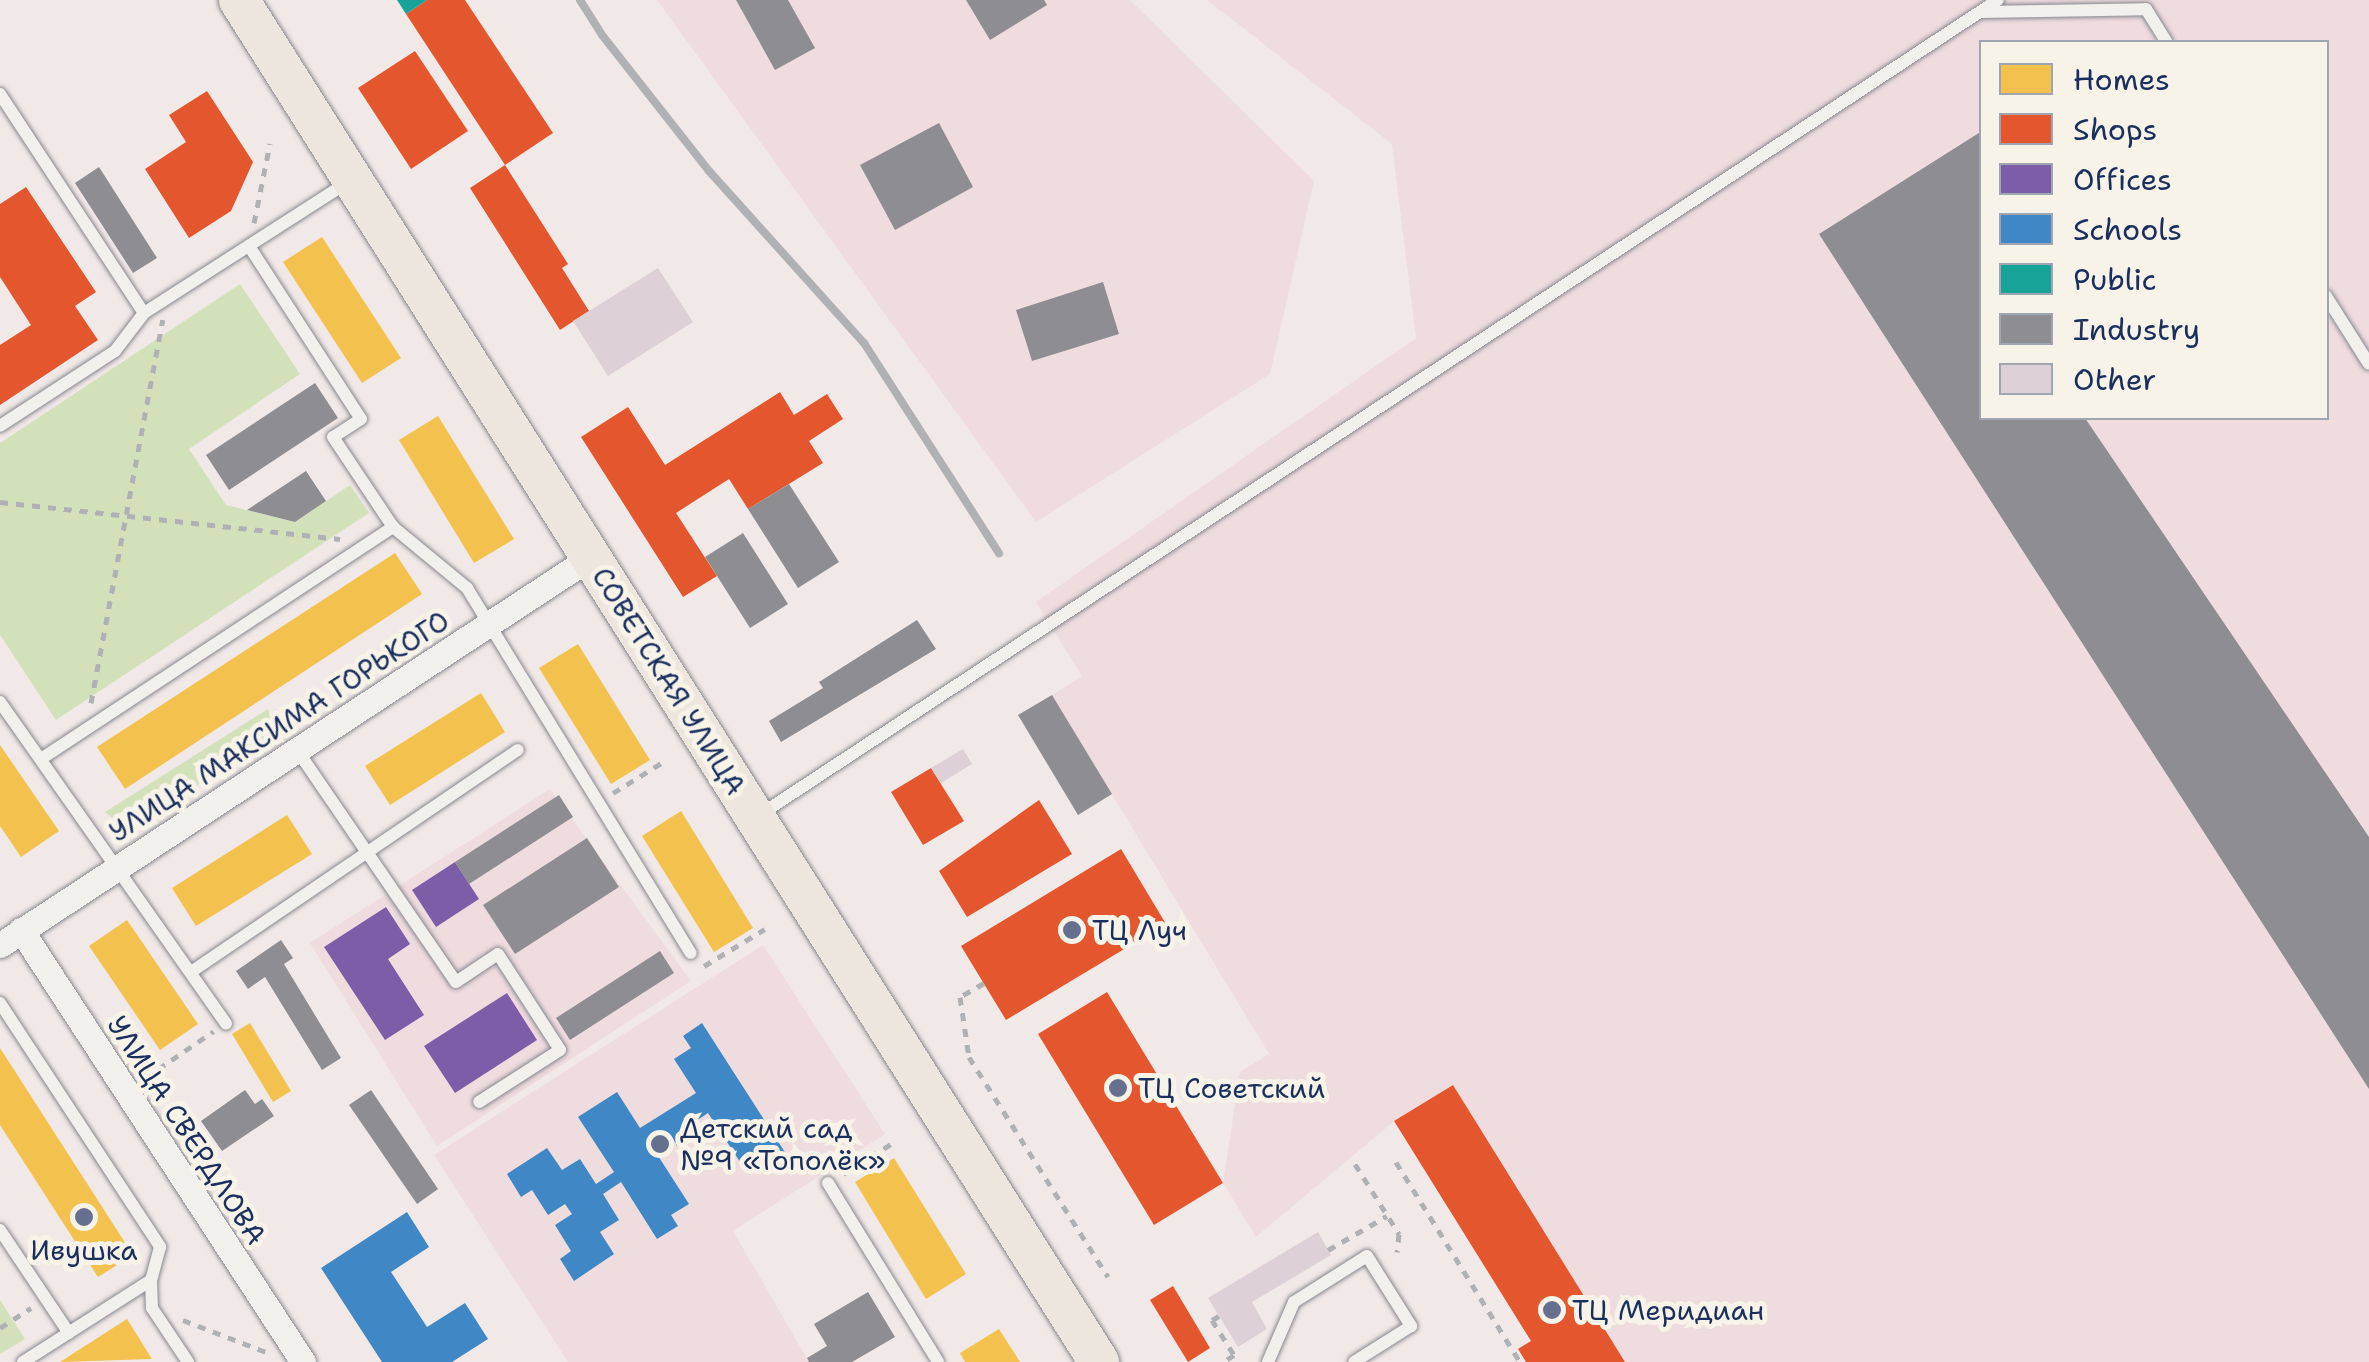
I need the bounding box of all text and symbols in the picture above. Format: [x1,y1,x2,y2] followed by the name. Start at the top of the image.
[1979,40,2329,420] legend
[2073,59,2170,100] text: Homes
[2073,109,2157,150] text: Shops
[2073,159,2172,200] text: Offices
[2073,209,2182,250] text: Schools
[2073,259,2157,300] text: Public
[2073,309,2200,350] text: Industry
[2073,359,2156,400] text: Other
[585,561,753,801] street label: СОВЕТСКАЯ УЛИЦА
[103,603,455,849] street label: УЛИЦА МАКСИМА ГОРЬКОГО
[1092,913,1187,947] place label: ТЦ Луч
[1061,919,1083,941] marker: ТЦ Луч
[100,1009,274,1251] street label: УЛИЦА СВЕРДЛОВА
[1138,1071,1325,1105] place label: ТЦ Советский
[1107,1077,1129,1099] marker: ТЦ Советский
[680,1111,885,1177] place label: Детский сад №9 «Тополёк»
[649,1133,671,1155] marker: Детский сад №9 «Тополёк»
[73,1206,95,1228] marker: Ивушка
[30,1233,138,1267] place label: Ивушка
[1572,1293,1764,1327] place label: ТЦ Меридиан
[1541,1299,1563,1321] marker: ТЦ Меридиан

